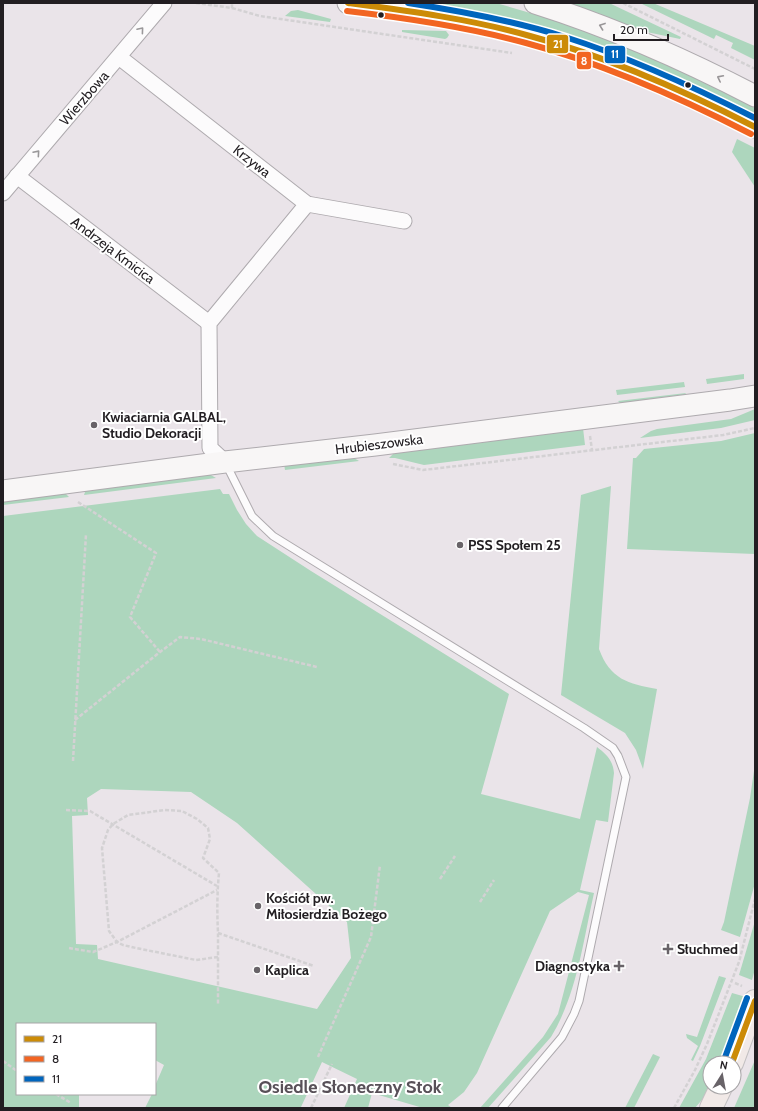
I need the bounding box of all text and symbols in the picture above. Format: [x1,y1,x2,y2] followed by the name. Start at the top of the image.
[376,10,386,20] unlabelled marker
[614,16,668,42] scale bar
[598,22,605,30] one-way arrow
[620,22,648,37] text: 20 m
[137,28,144,35] one-way arrow
[546,34,569,54] line badge: 21
[553,37,563,51] text: 21
[604,45,626,64] line badge: 11
[611,47,619,61] text: 11
[576,51,592,70] line badge: 8
[581,54,588,68] text: 8
[55,67,113,129] street label: Wierzbowa
[717,75,725,83] one-way arrow
[683,80,693,90] unlabelled marker
[230,141,275,181] street label: Krzywa
[33,150,40,157] one-way arrow
[67,213,159,288] street label: Andrzeja Kmicica
[102,408,226,442] place label: Kwiaciarnia GALBAL, Studio Dekoracji
[89,420,99,430] marker: Kwiaciarnia GALBAL, Studio Dekoracji
[334,430,424,458] street label: Hrubieszowska
[468,536,561,554] place label: PSS Społem 25
[455,540,465,550] marker: PSS Społem 25
[266,889,387,923] place label: Kościół pw. Miłosierdzia Bożego
[253,901,263,911] marker: Kościół pw. Miłosierdzia Bożego
[677,940,738,958] place label: Słuchmed
[662,943,674,955] marker: Słuchmed
[535,957,610,975] place label: Diagnostyka
[613,960,625,972] marker: Diagnostyka
[265,961,309,979] place label: Kaplica
[252,965,262,975] marker: Kaplica
[16,1023,156,1095] legend
[52,1031,62,1046] text: 21
[52,1051,59,1066] text: 8
[702,1055,742,1095] north arrow
[719,1058,729,1073] text: N
[52,1071,60,1086] text: 11
[258,1076,442,1098] district label: Osiedle Słoneczny Stok

